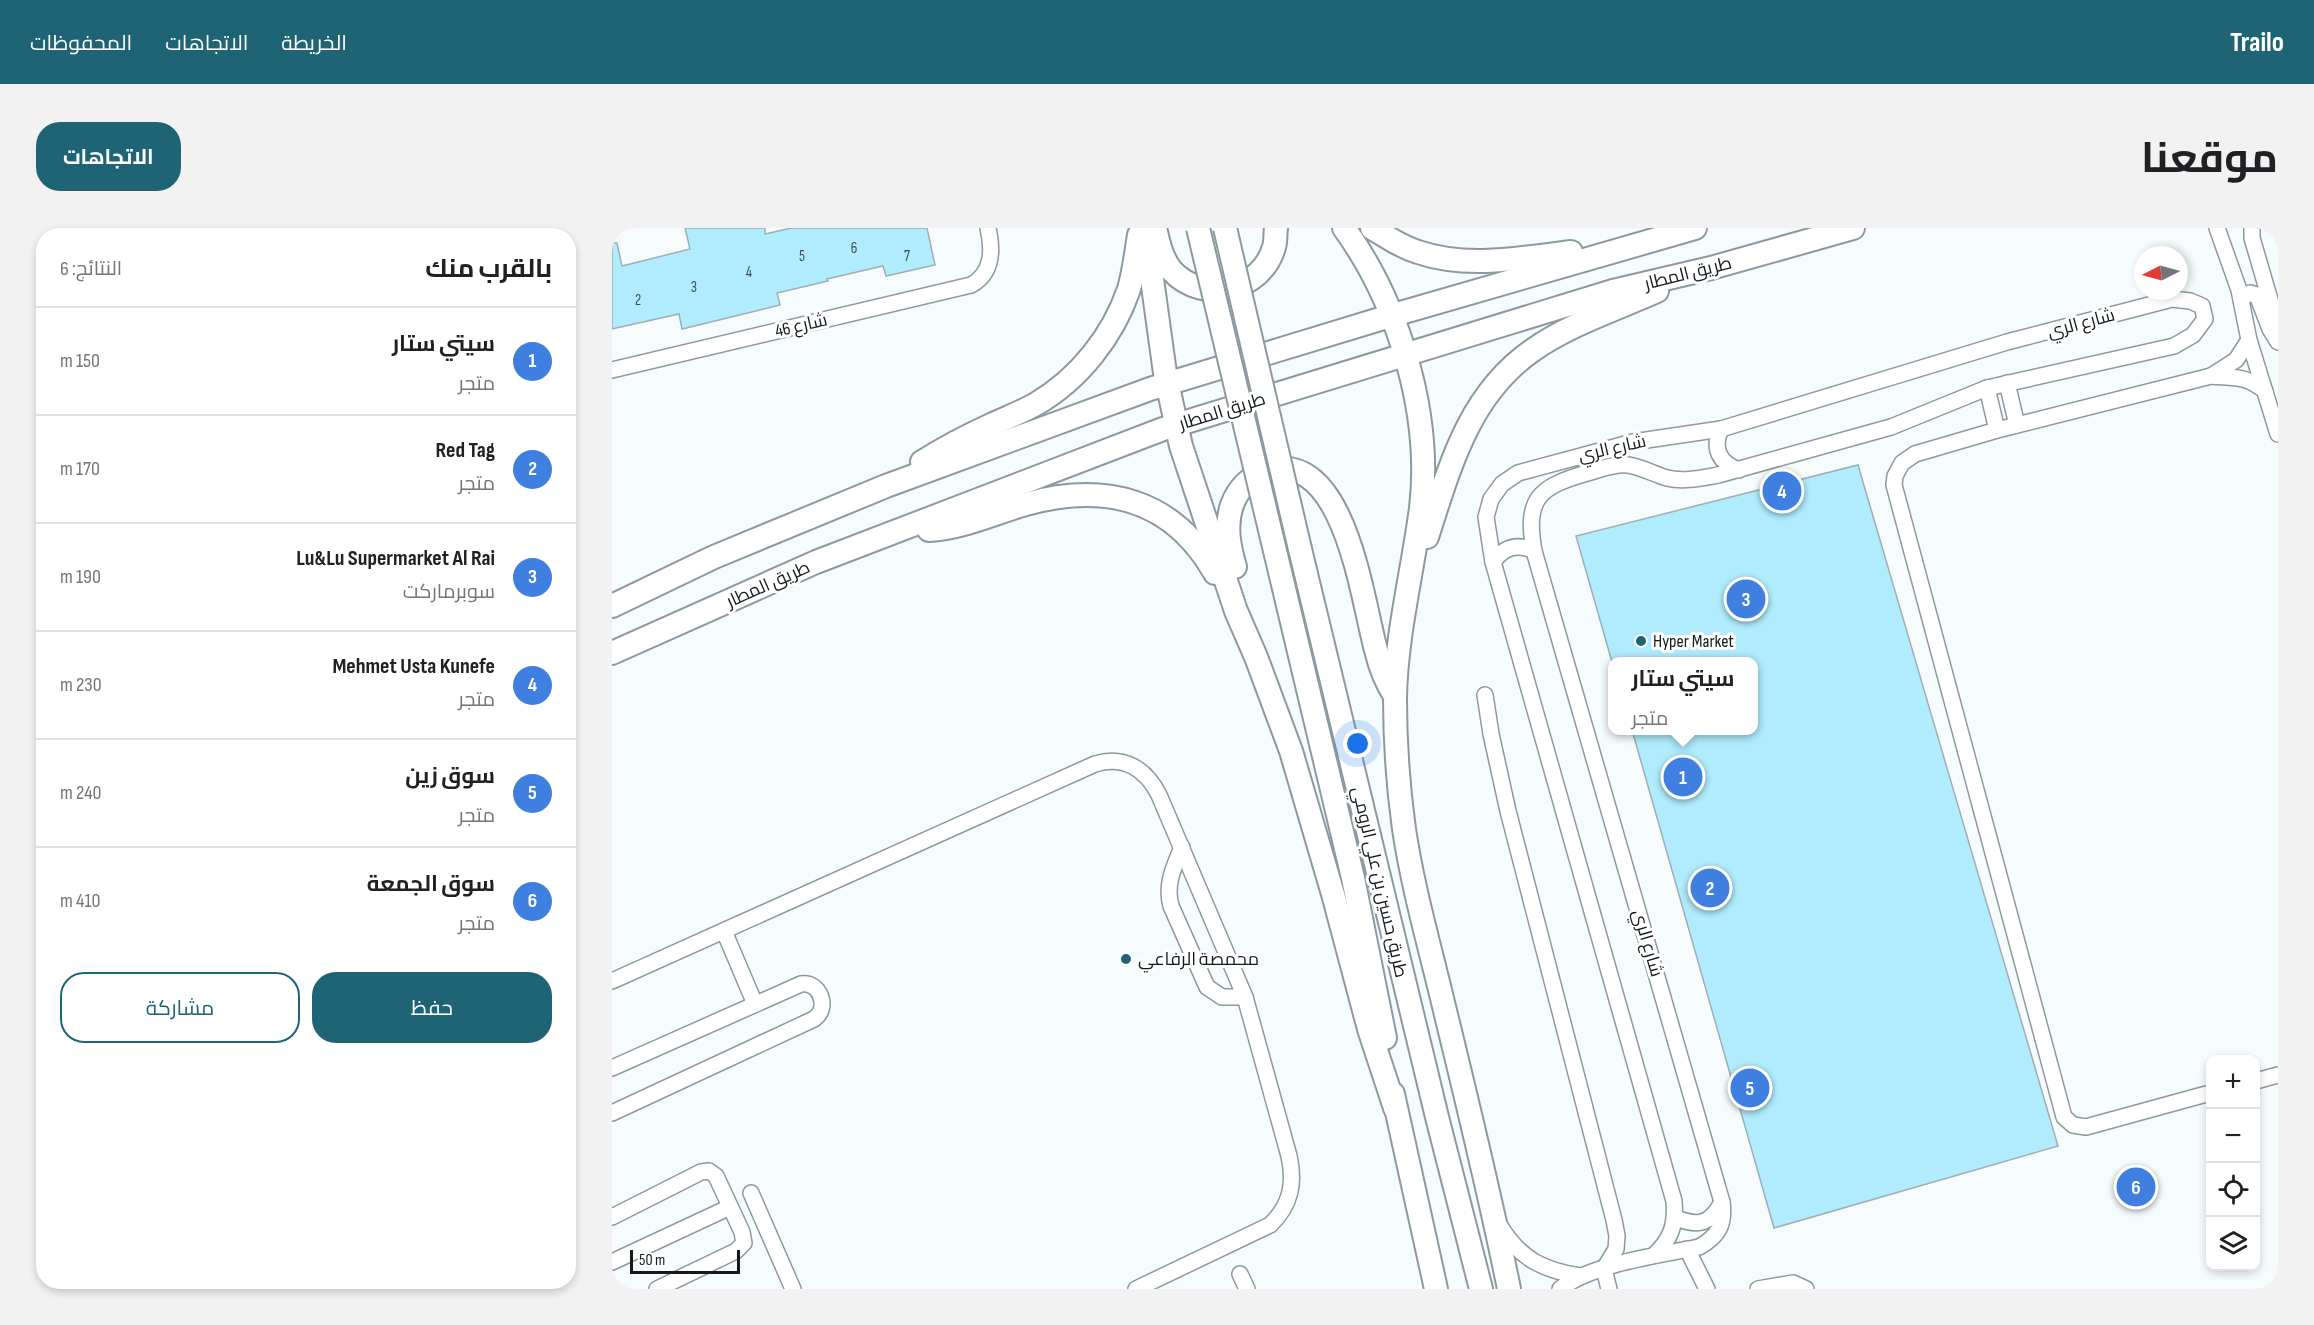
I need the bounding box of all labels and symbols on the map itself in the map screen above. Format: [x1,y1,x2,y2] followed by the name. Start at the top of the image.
[851,239,857,258] house number: 6
[2134,246,2188,300] north arrow
[799,247,805,266] house number: 5
[904,247,910,266] house number: 7
[1641,252,1734,296] street label: طريق المطار
[746,263,752,282] house number: 4
[691,278,697,297] house number: 3
[635,291,641,310] house number: 2
[2045,304,2118,345] street label: شارع الري
[773,309,830,343] street label: شارع 46
[1175,388,1268,436] street label: طريق المطار
[1576,430,1649,469] street label: شارع الري
[1762,468,1802,514] pin: 4
[722,557,814,614] street label: طريق المطار
[1726,576,1766,622] pin: 3
[1653,631,1734,652] place label: Hyper Market
[1634,634,1648,648] marker: Hyper Market
[1343,729,1372,758] your location
[1664,754,1702,800] pin: 1
[1344,785,1412,980] street label: طريق حسين بن علي الرومي
[1690,866,1730,910] pin: 2
[1625,907,1667,980] street label: شارع الري
[1138,949,1259,973] place label: محمصة الرفاعي
[1119,952,1133,966] marker: محمصة الرفاعي
[1730,1066,1770,1110] pin: 5
[2116,1164,2156,1210] pin: 6
[630,1247,740,1274] scale bar

